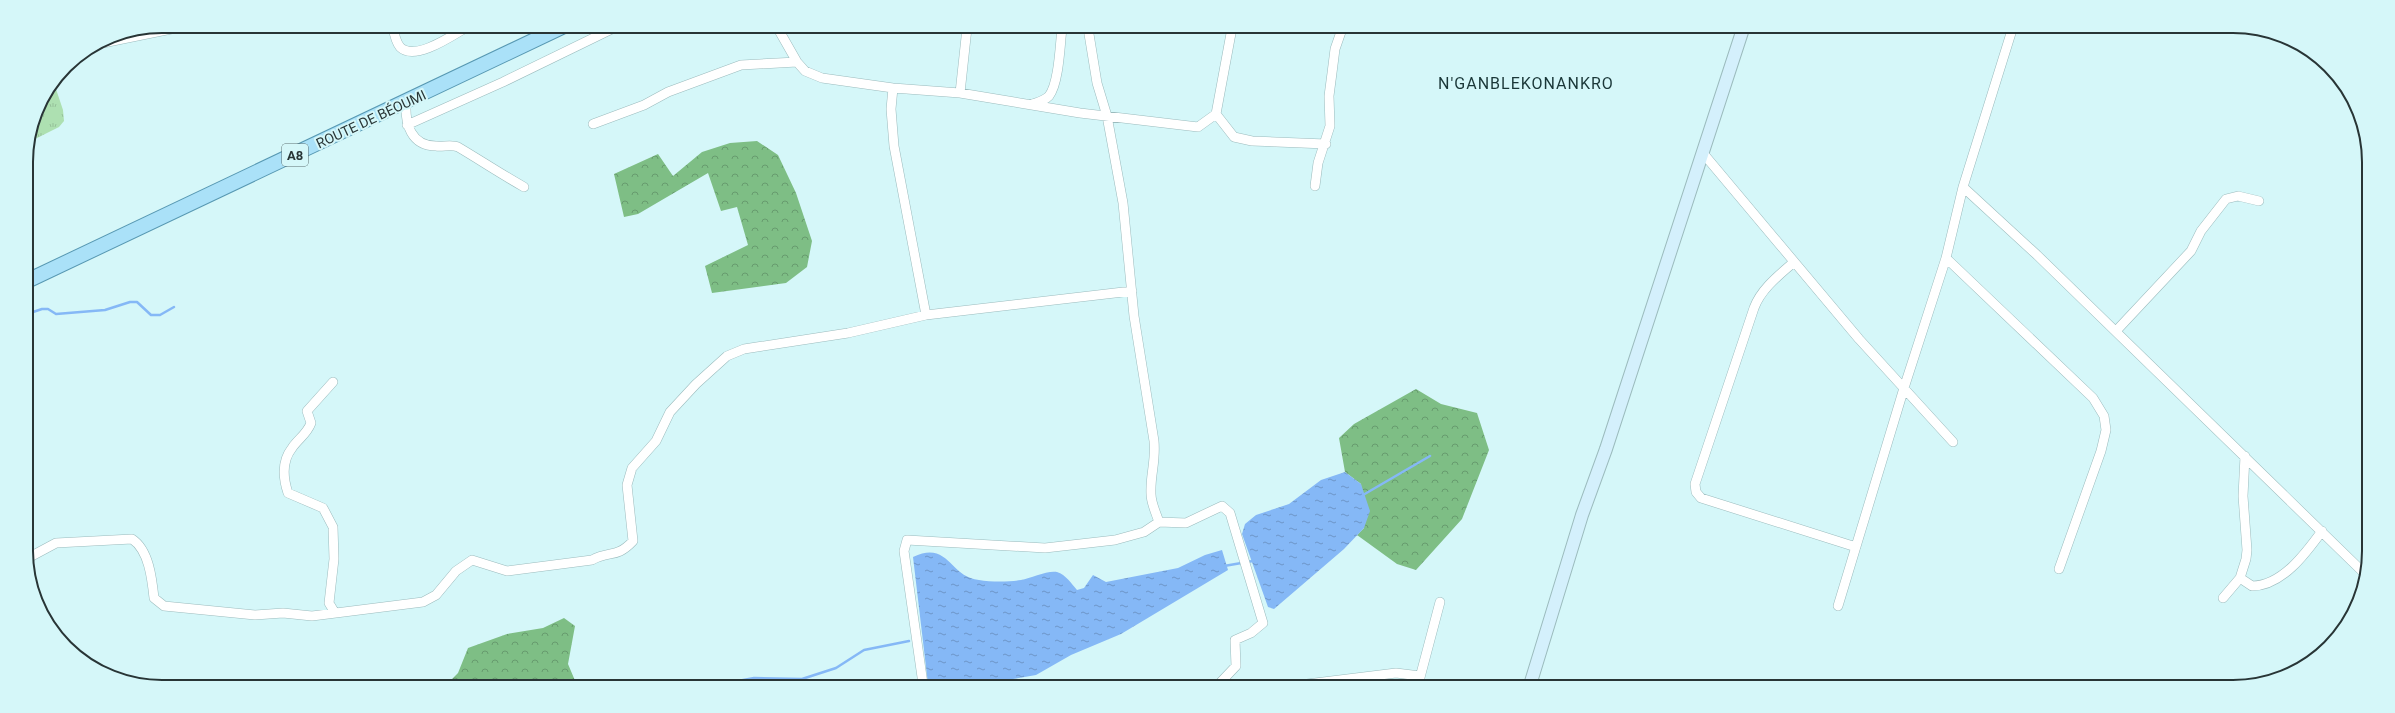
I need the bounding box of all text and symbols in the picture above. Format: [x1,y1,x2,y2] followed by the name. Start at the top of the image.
[1438,74,1614,93] district label: N'GANBLEKONANKRO
[313,86,428,151] street label: ROUTE DE BÉOUMI
[282,144,308,166] road number: A8

